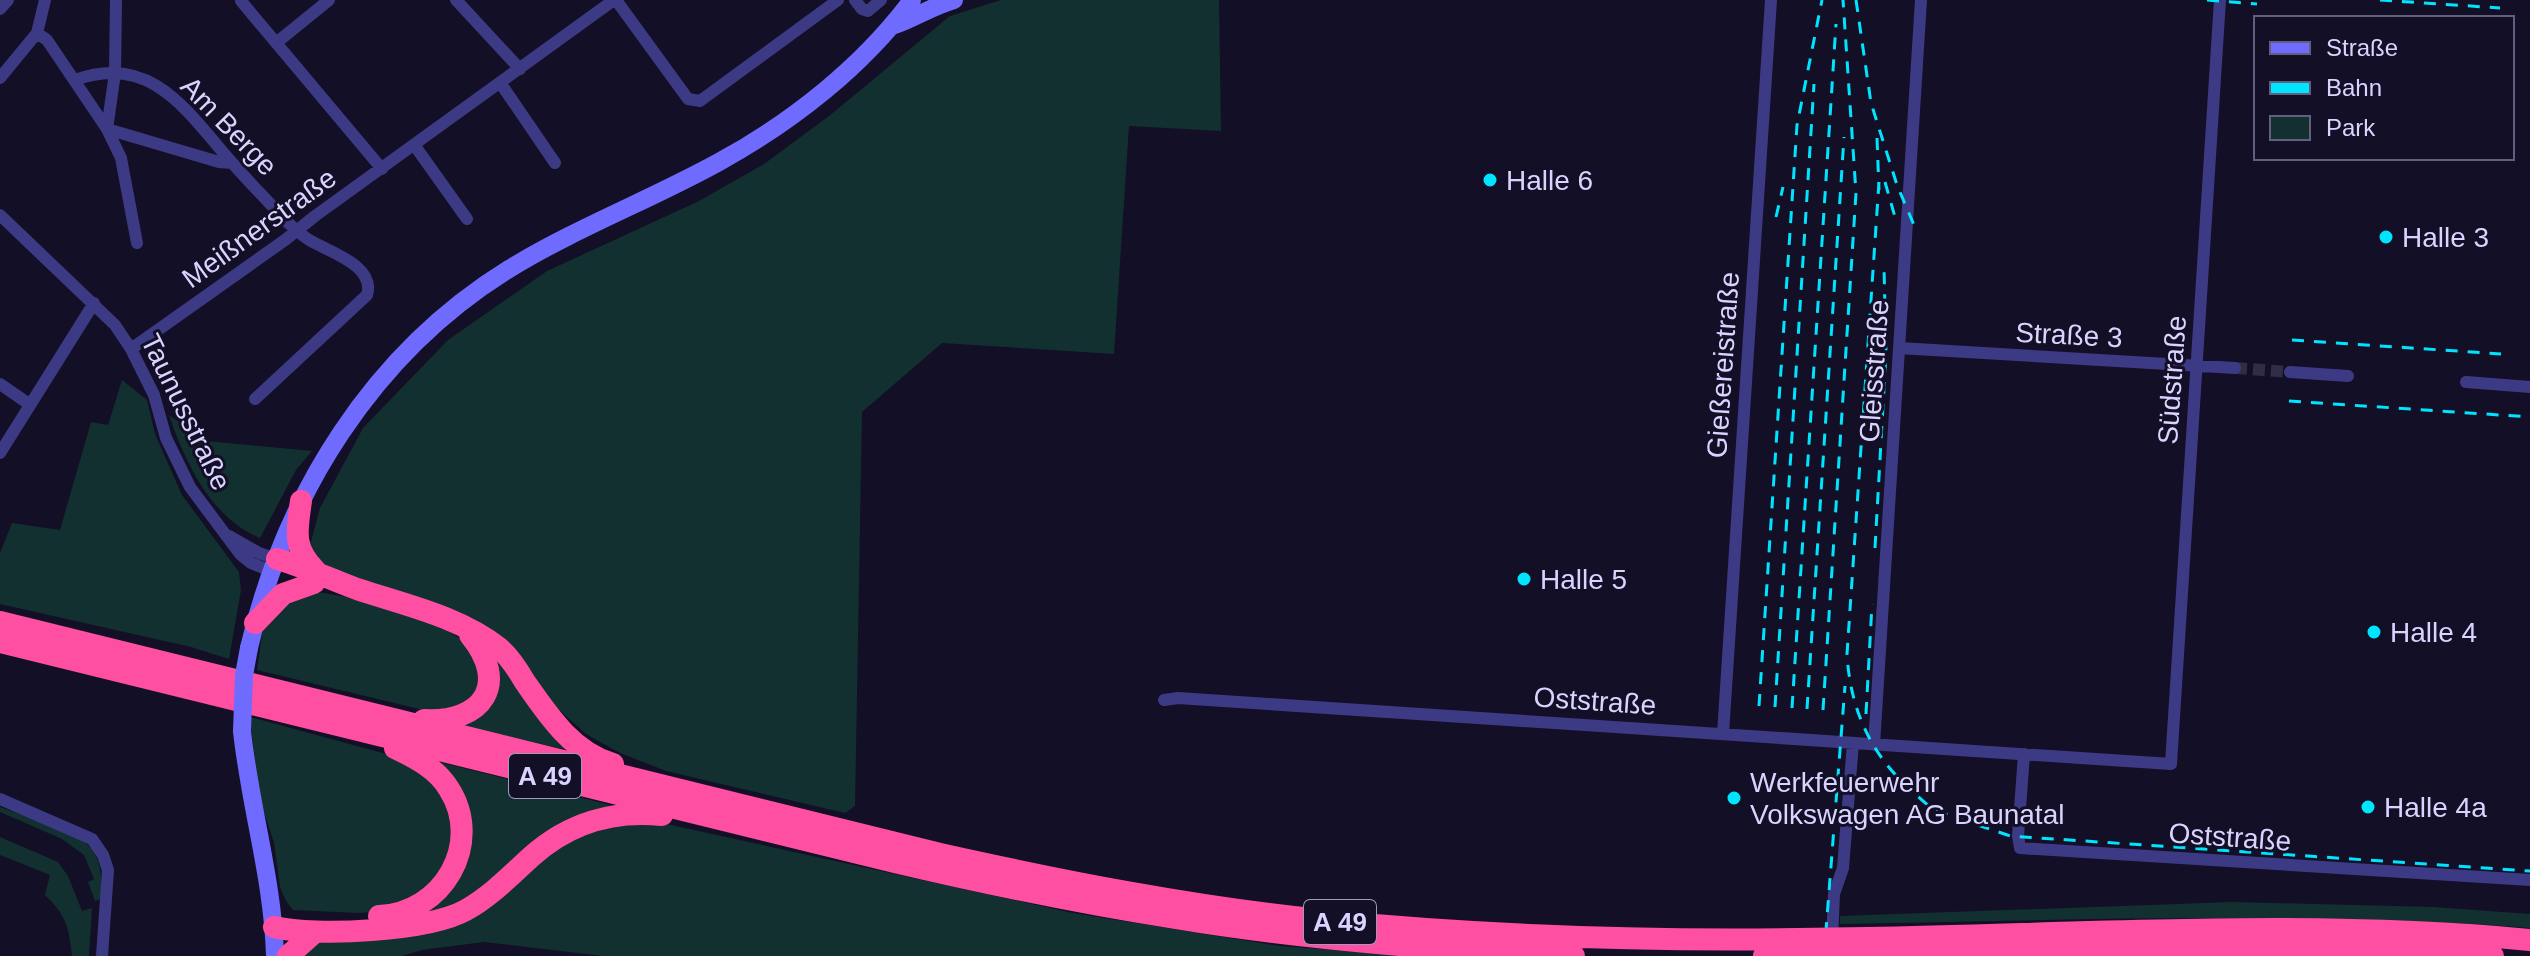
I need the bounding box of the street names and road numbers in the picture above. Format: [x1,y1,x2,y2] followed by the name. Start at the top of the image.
[175,70,283,182] street label: Am Berge
[176,162,342,294] street label: Meißnerstraße
[1701,271,1745,459] street label: Gießereistraße
[1854,299,1894,443] street label: Gleisstraße
[2152,314,2192,446] street label: Südstraße
[2015,317,2123,353] street label: Straße 3
[135,329,237,495] street label: Taunusstraße
[1533,681,1657,721] street label: Oststraße
[509,754,581,798] road number: A 49
[2168,817,2292,857] street label: Oststraße
[1304,900,1376,944] road number: A 49

